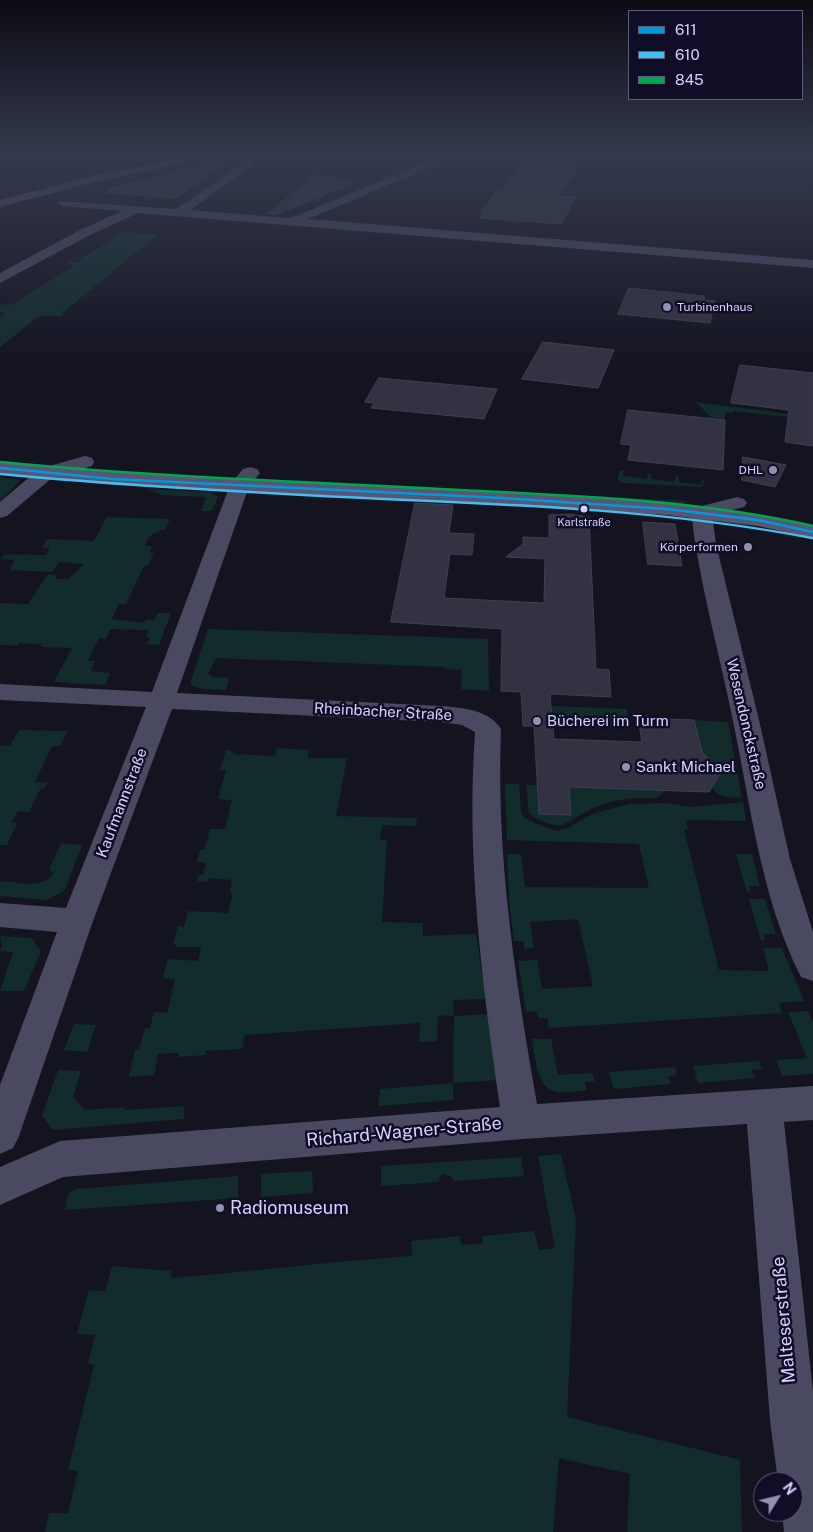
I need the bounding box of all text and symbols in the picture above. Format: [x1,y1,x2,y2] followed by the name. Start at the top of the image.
[628,10,803,100] legend
[675,21,697,38] text: 611
[675,46,700,63] text: 610
[675,71,704,88] text: 845
[677,300,753,314] place label: Turbinenhaus
[661,301,673,313] marker: Turbinenhaus
[739,463,763,477] place label: DHL
[767,464,779,476] marker: DHL
[579,504,589,514] marker: Karlstraße
[557,516,611,530] place label: Karlstraße
[660,540,738,554] place label: Körperformen
[742,541,754,553] marker: Körperformen
[722,657,770,791] street label: Wesendonckstraße
[313,699,453,725] street label: Rheinbacher Straße
[547,712,669,730] place label: Bücherei im Turm
[531,715,543,727] marker: Bücherei im Turm
[93,746,151,860] street label: Kaufmannstraße
[636,758,736,776] place label: Sankt Michael
[620,761,632,773] marker: Sankt Michael
[305,1113,503,1151] street label: Richard-Wagner-Straße
[230,1197,349,1219] place label: Radiomuseum
[214,1202,226,1214] marker: Radiomuseum
[768,1256,800,1384] street label: Malteserstraße
[753,1472,803,1522] north arrow
[780,1480,799,1498] text: N

